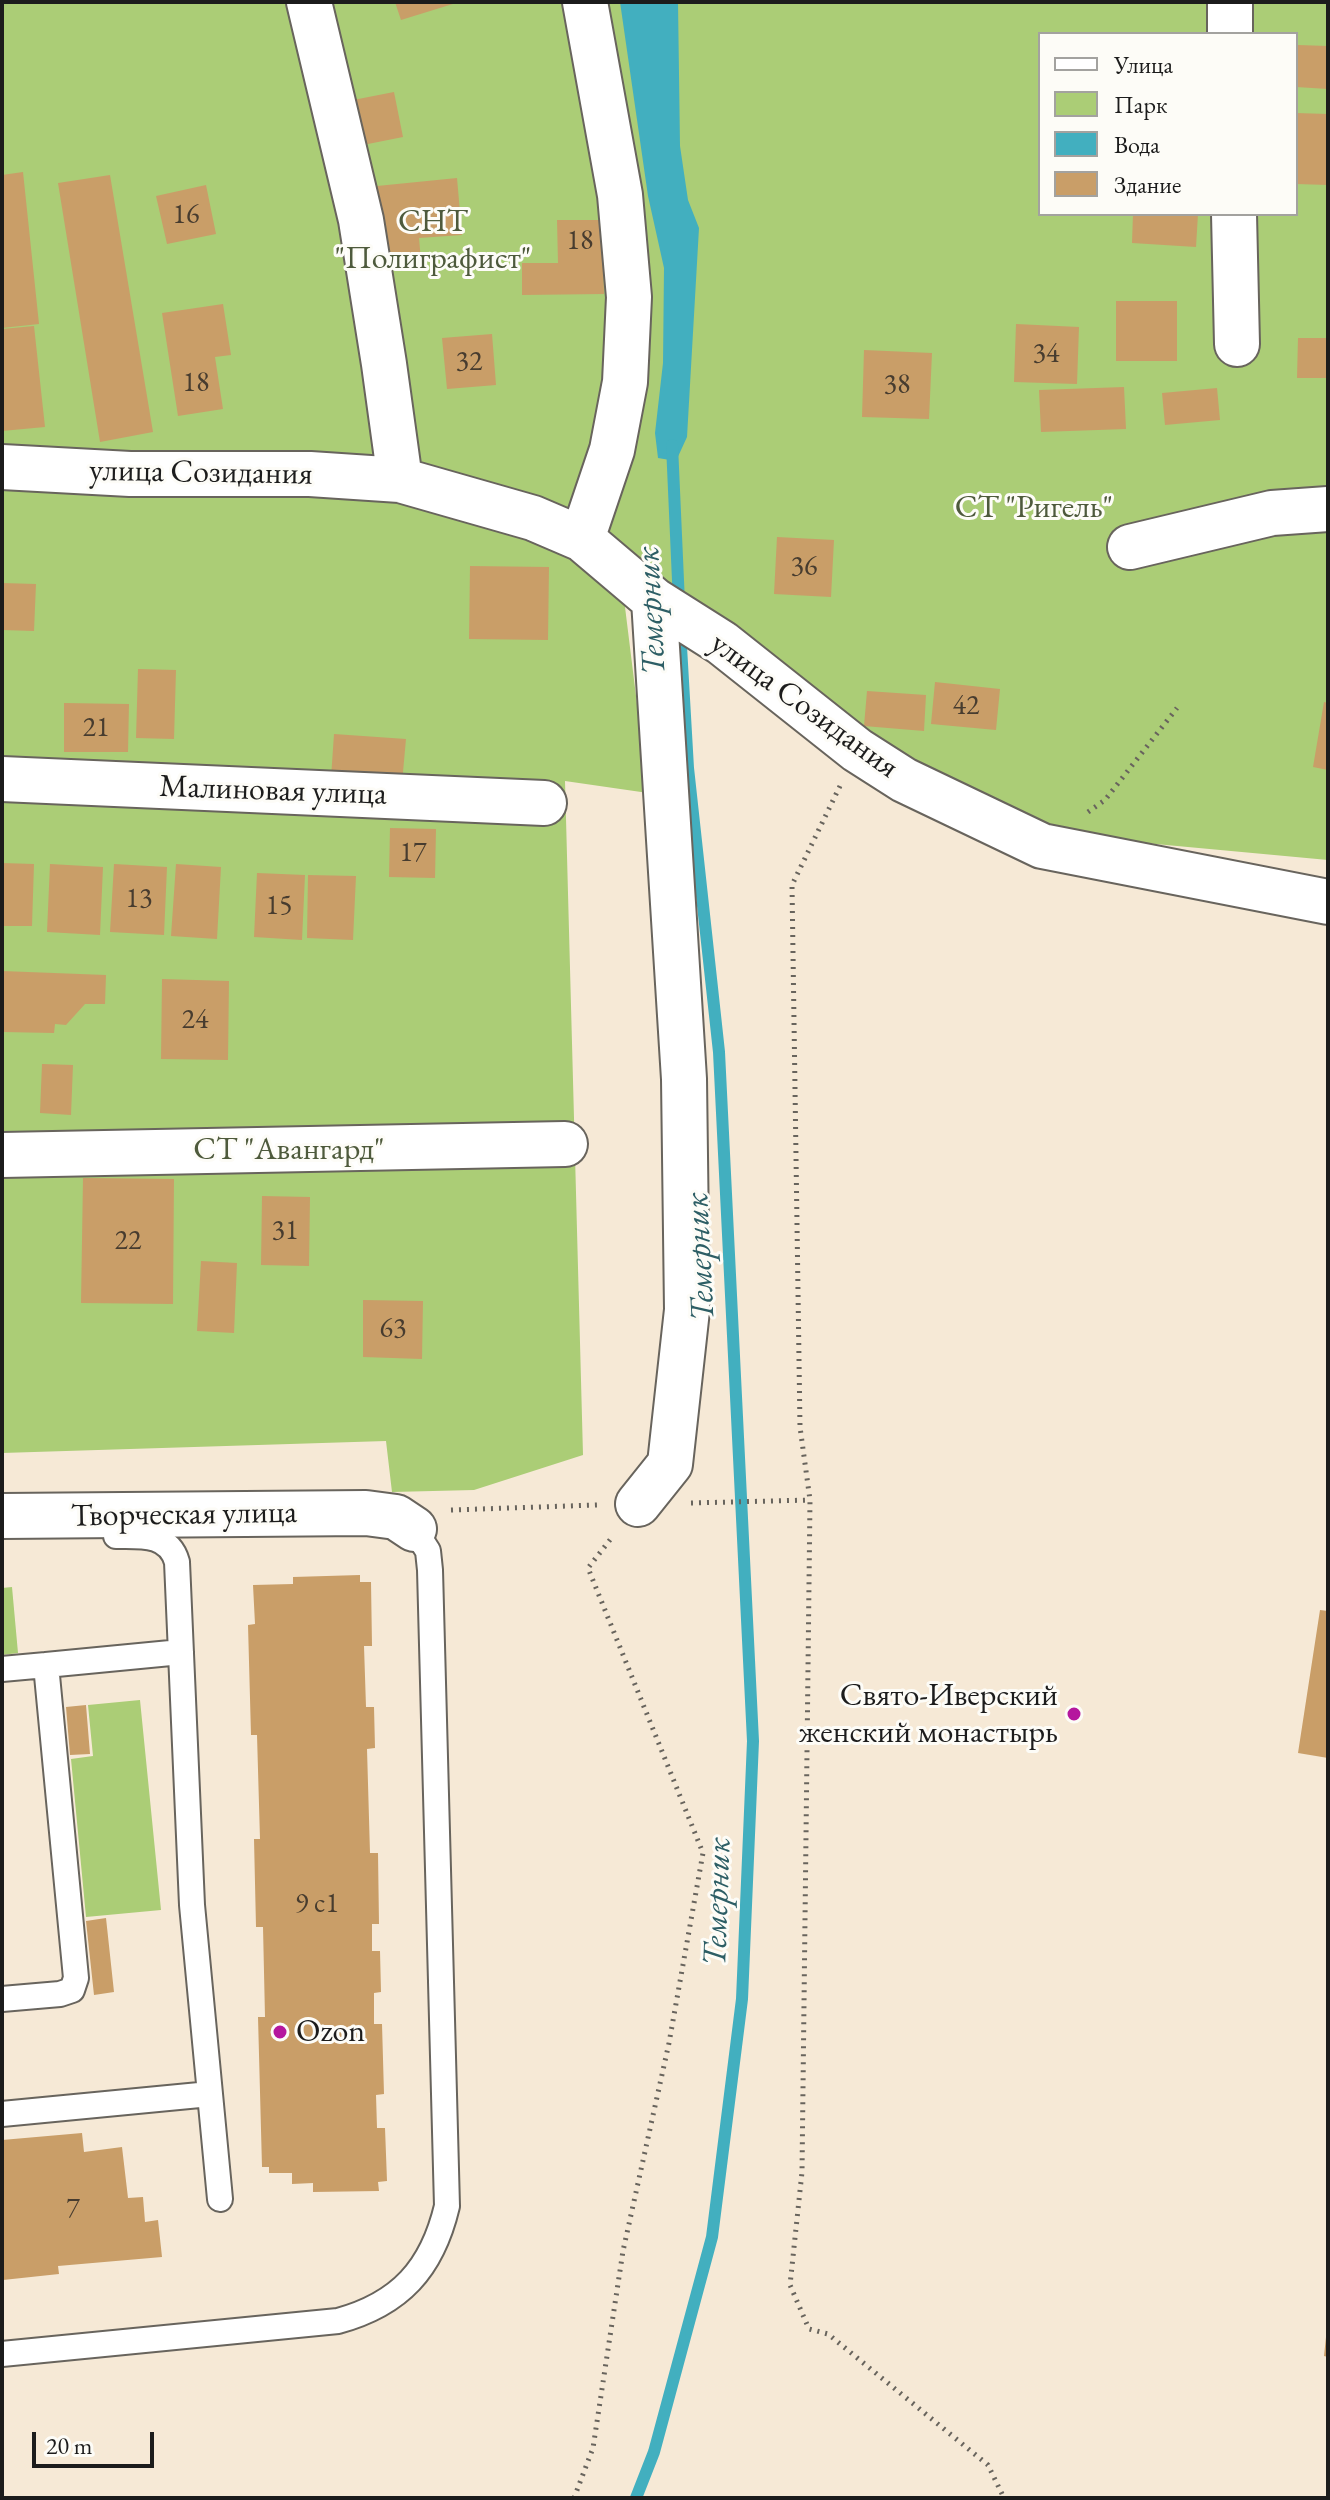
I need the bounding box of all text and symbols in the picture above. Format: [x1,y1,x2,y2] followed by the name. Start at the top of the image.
[1038,32,1298,216] legend
[1114,49,1173,80] text: Улица
[1114,89,1167,120] text: Парк
[1114,129,1160,160] text: Вода
[1114,169,1181,200] text: Здание
[173,198,199,232] house number: 16
[335,203,531,278] park label: СНТ "Полиграфист"
[567,224,593,258] house number: 18
[1033,337,1059,371] house number: 34
[456,345,482,379] house number: 32
[183,366,209,400] house number: 18
[884,368,910,402] house number: 38
[89,452,313,494] street label: улица Созидания
[955,489,1113,527] park label: СТ "Ригель"
[628,546,676,676] water label: Темерник
[791,550,817,584] house number: 36
[702,625,906,787] street label: улица Созидания
[953,689,979,723] house number: 42
[83,711,109,745] house number: 21
[159,768,387,814] street label: Малиновая улица
[400,836,426,870] house number: 17
[126,882,152,916] house number: 13
[266,889,292,923] house number: 15
[182,1003,208,1037] house number: 24
[193,1131,385,1169] park label: СТ "Авангард"
[677,1192,725,1322] water label: Темерник
[272,1214,298,1248] house number: 31
[115,1224,141,1258] house number: 22
[380,1312,406,1346] house number: 63
[71,1494,297,1536] street label: Творческая улица
[799,1677,1058,1752] place label: Свято-Иверский женский монастырь
[1065,1705,1083,1723] marker: Свято-Иверский женский монастырь
[695,1837,741,1967] water label: Темерник
[295,1887,339,1921] house number: 9 с1
[296,2013,365,2051] place label: Ozon
[271,2023,289,2041] marker: Ozon
[66,2192,80,2226] house number: 7
[36,2416,158,2466] scale bar
[46,2430,93,2461] text: 20 m

